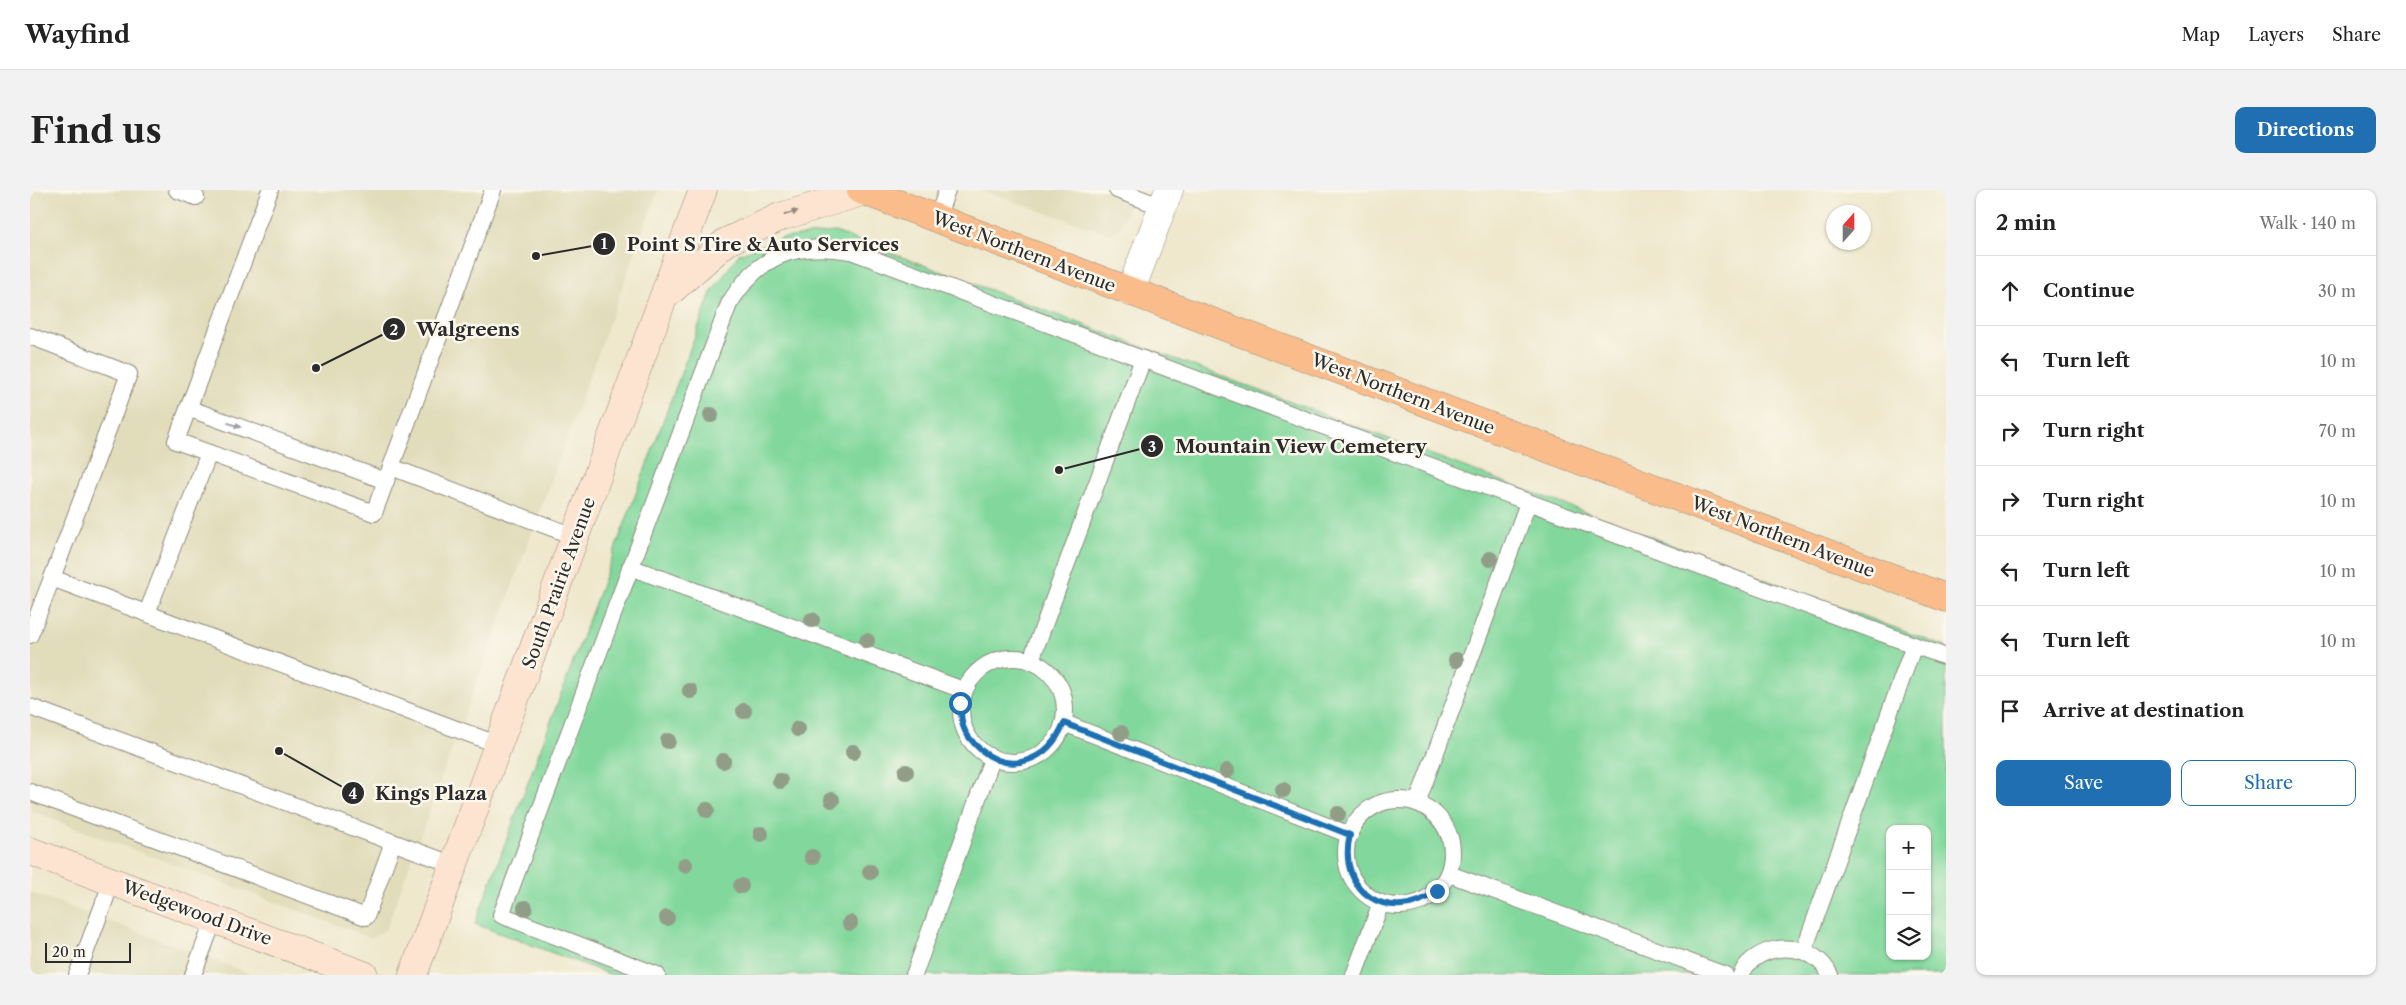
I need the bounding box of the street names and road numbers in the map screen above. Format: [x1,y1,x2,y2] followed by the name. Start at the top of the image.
[928,206,1119,297] street label: West Northern Avenue
[1307,348,1498,439] street label: West Northern Avenue
[1687,491,1878,582] street label: West Northern Avenue
[518,494,600,672] street label: South Prairie Avenue
[118,875,275,950] street label: Wedgewood Drive

